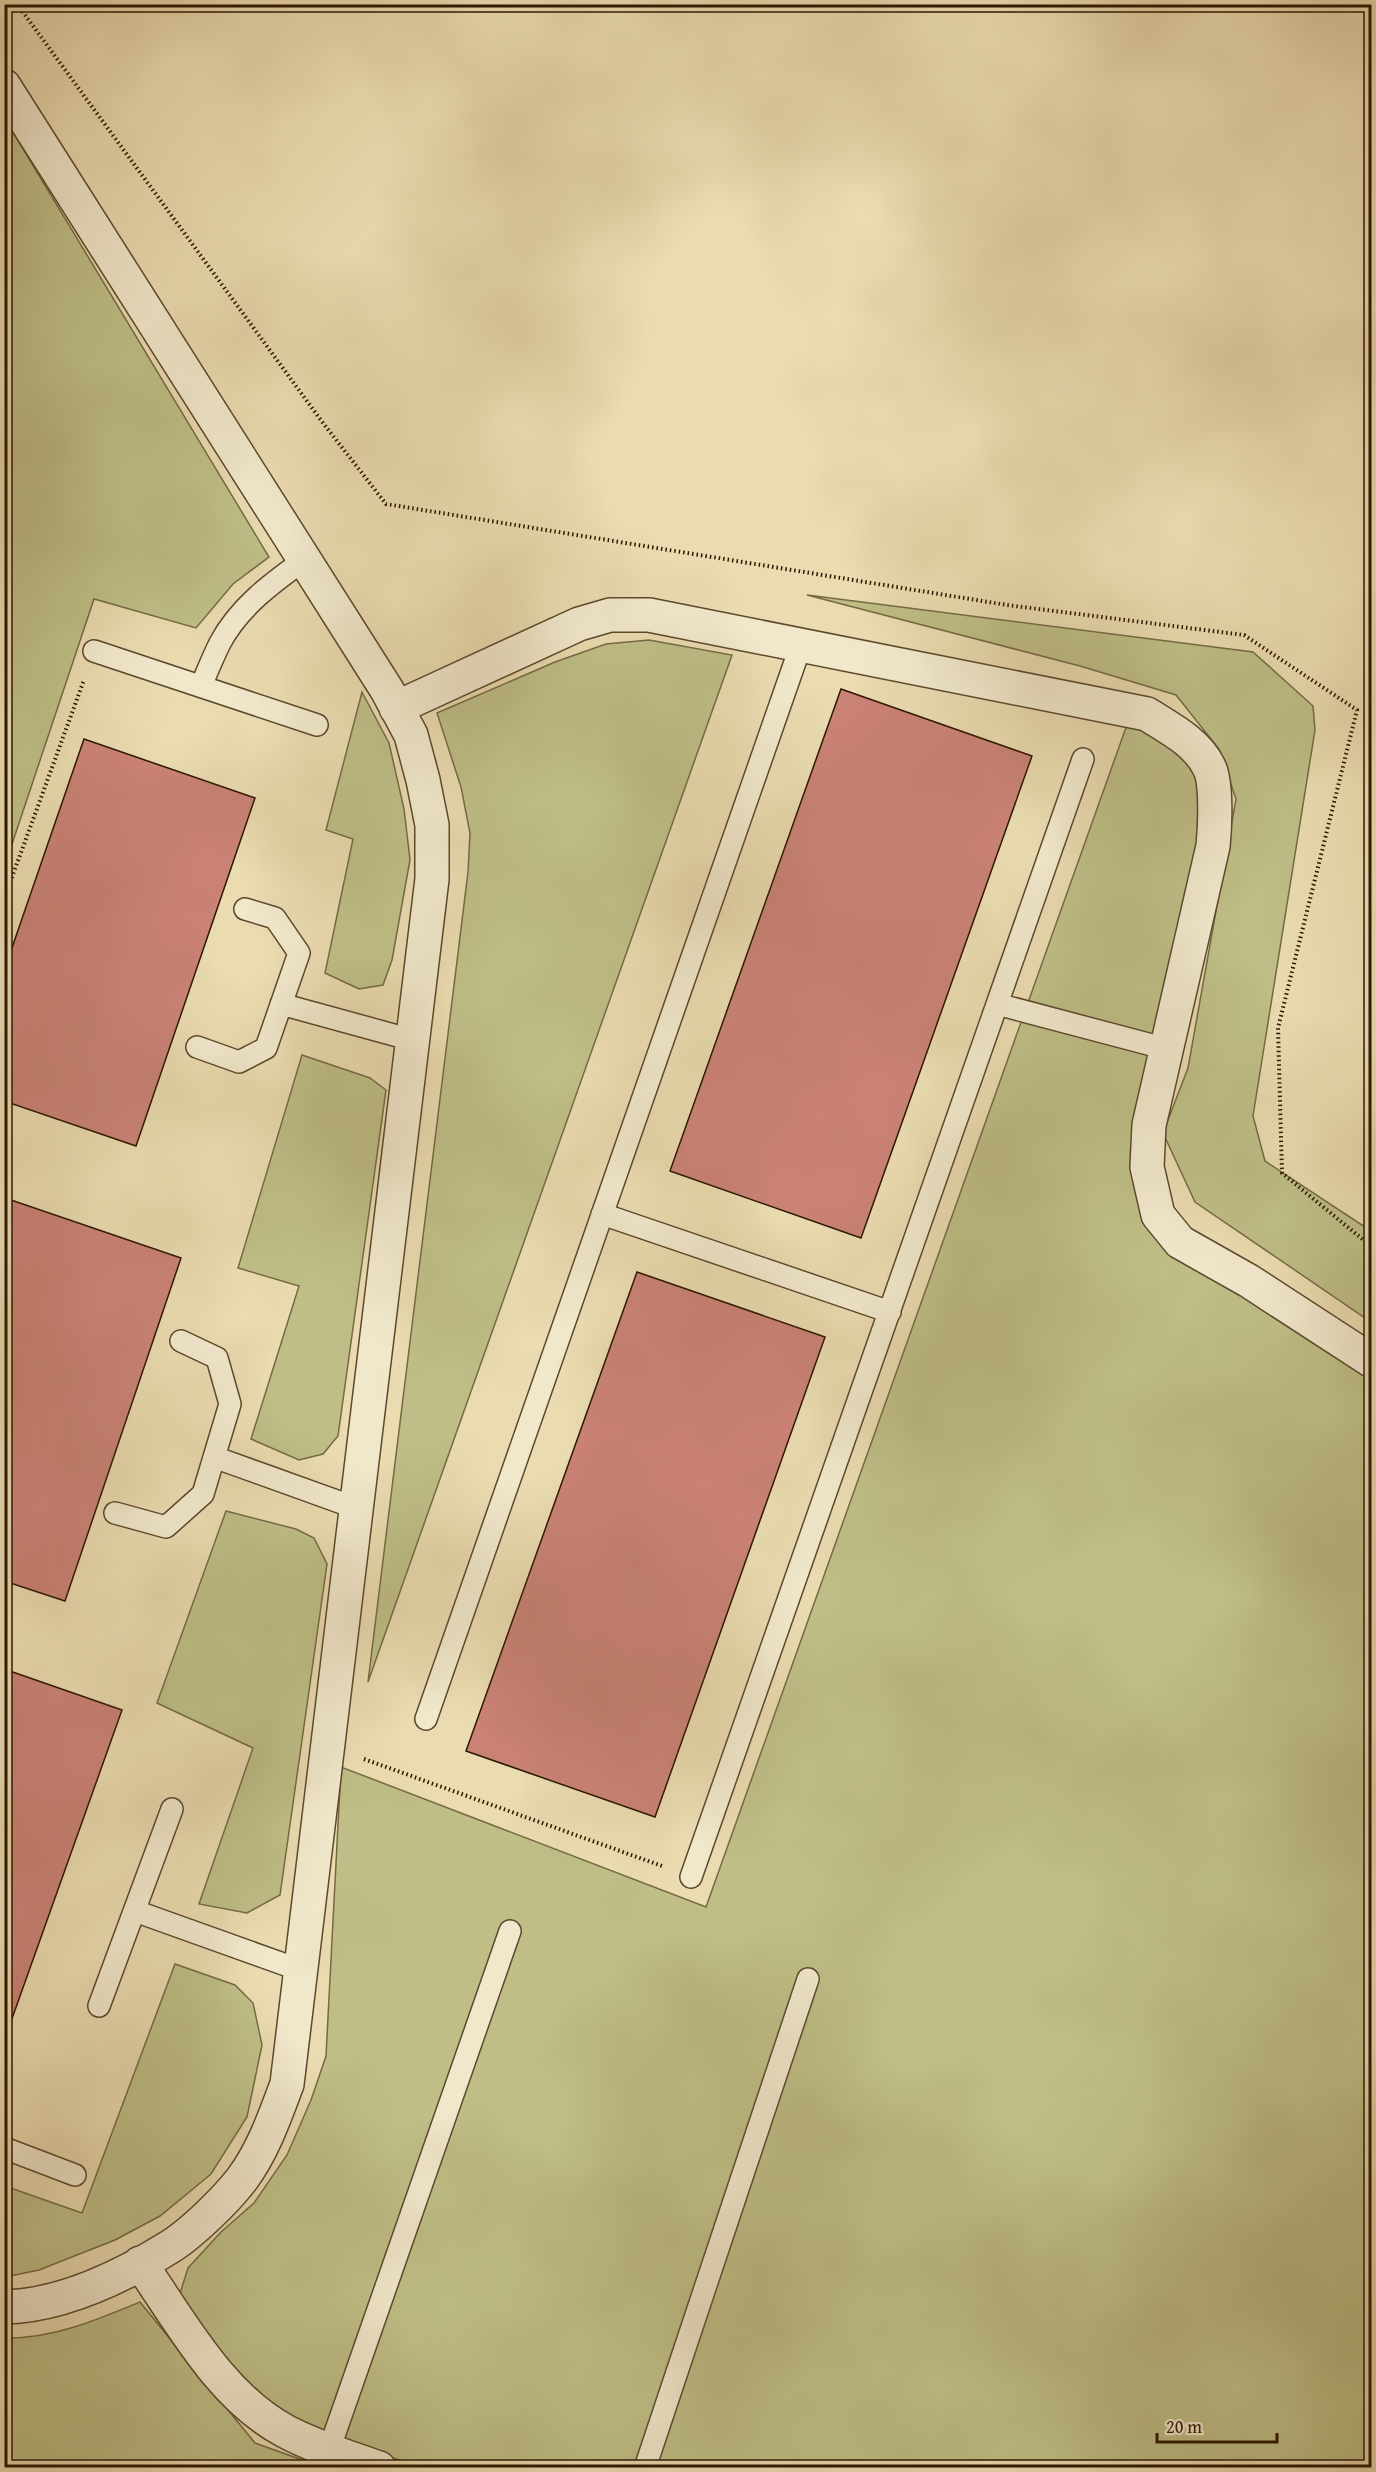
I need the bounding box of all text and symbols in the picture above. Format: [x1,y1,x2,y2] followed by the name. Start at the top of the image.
[1157,2406,1277,2444] scale bar
[1166,2413,1202,2440] text: 20 m

